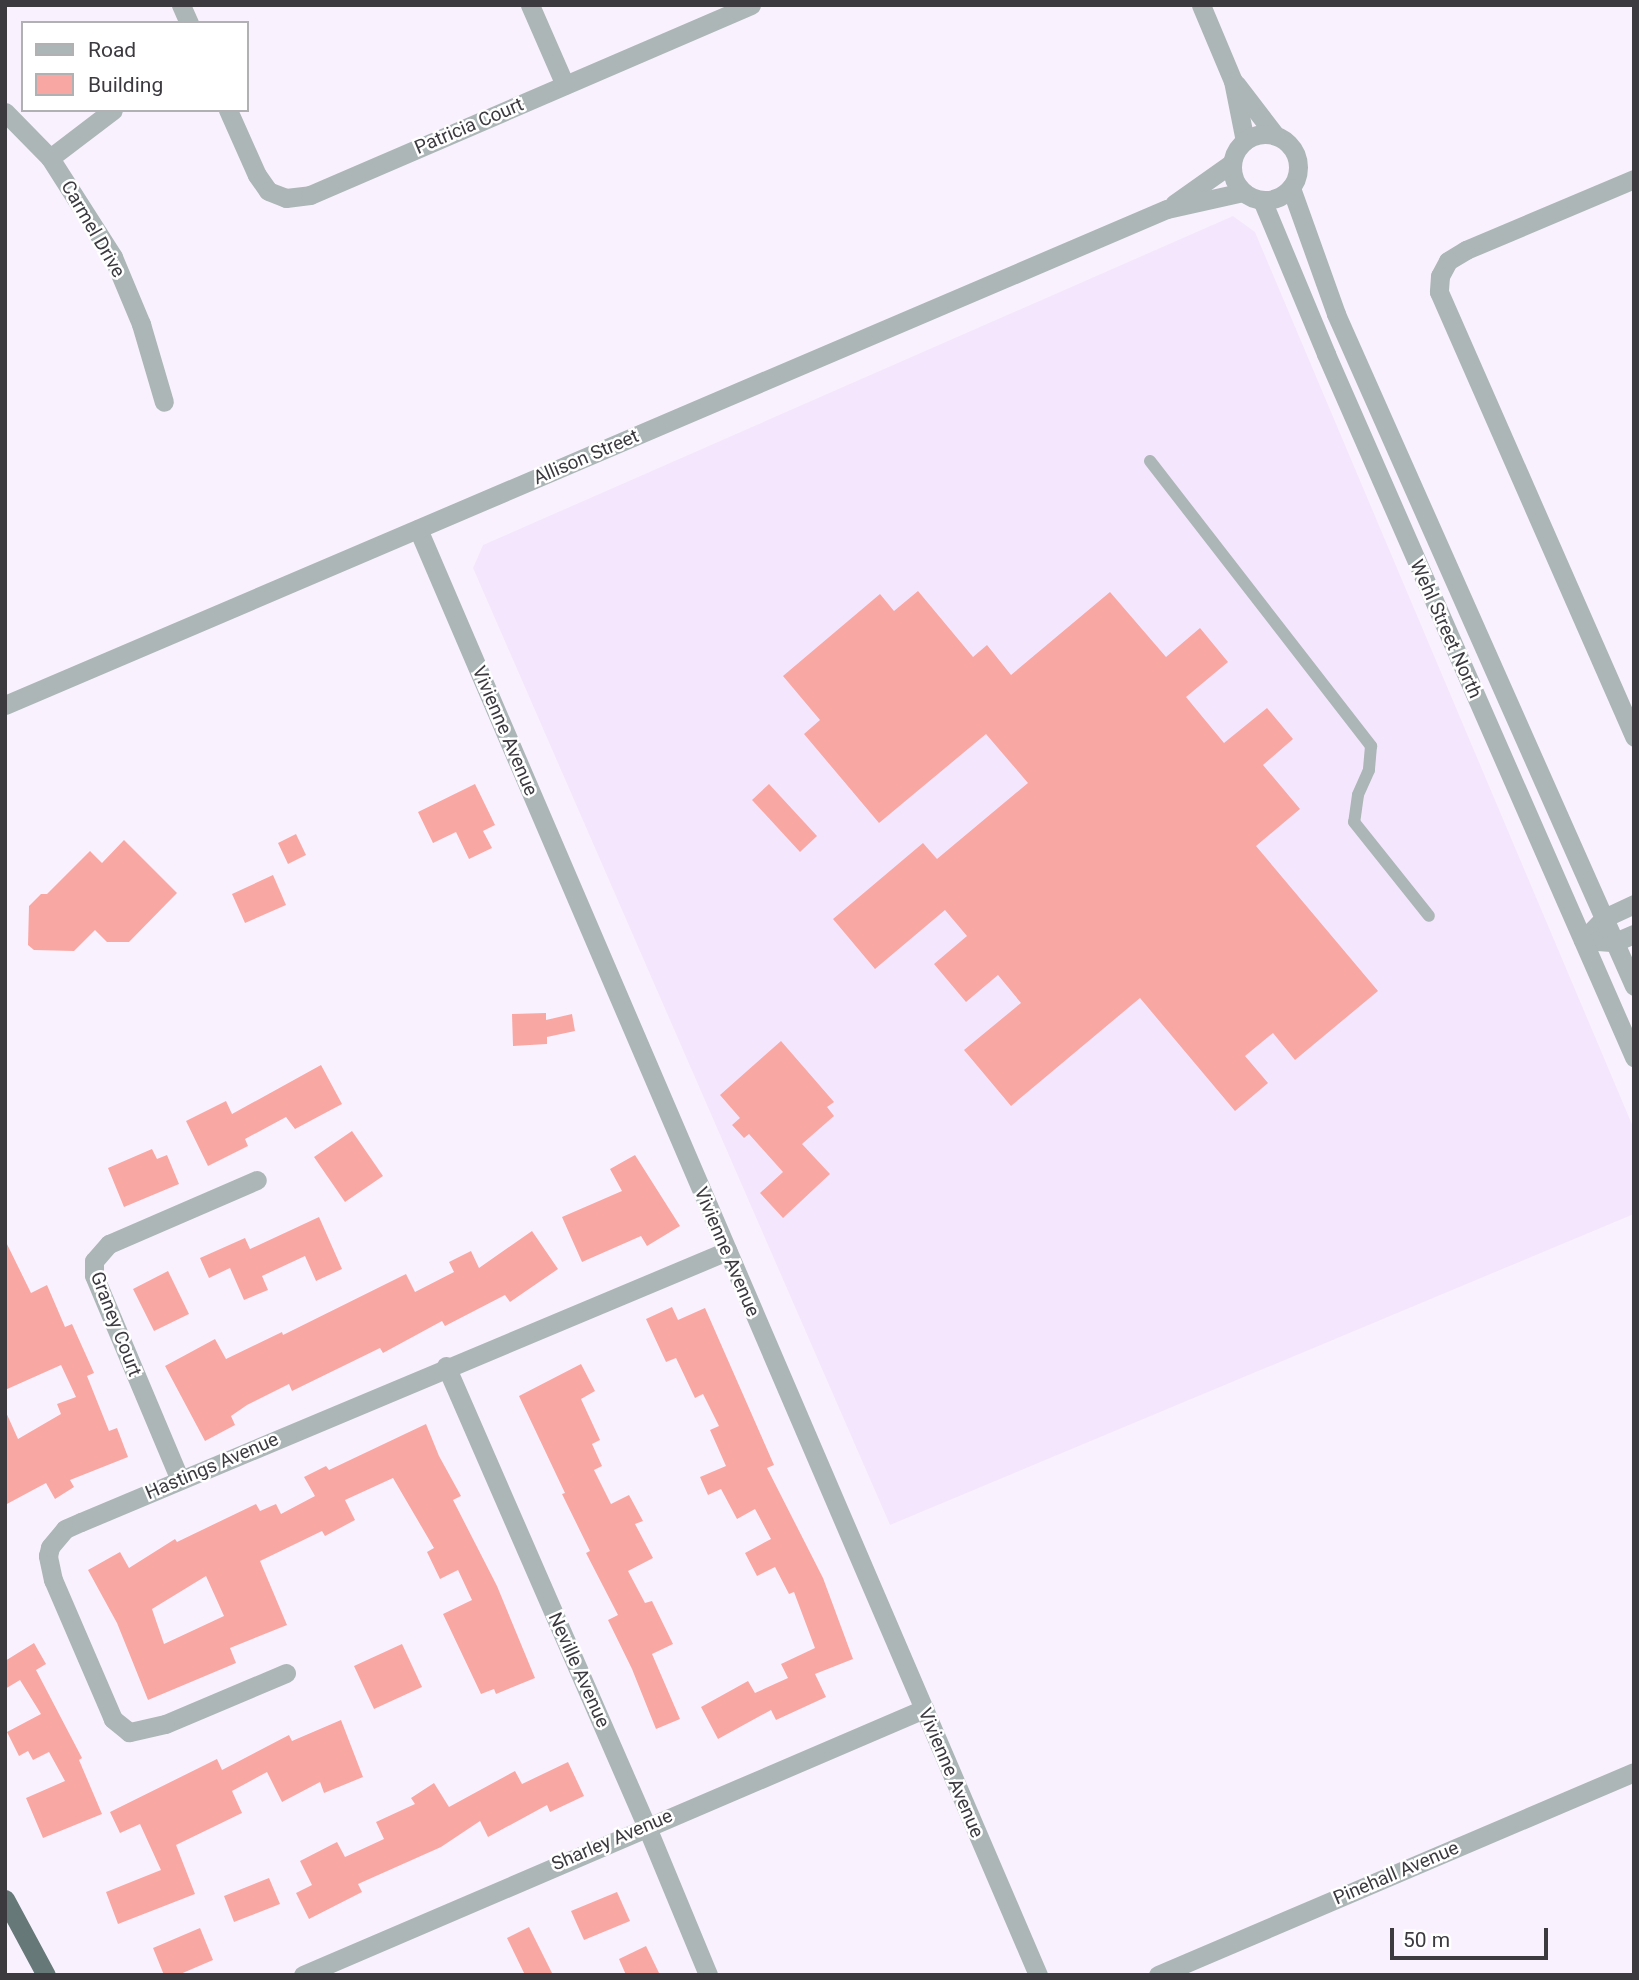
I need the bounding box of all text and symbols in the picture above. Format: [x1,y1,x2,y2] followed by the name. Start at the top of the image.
[21,21,248,112] legend
[88,38,136,62] text: Road
[88,73,163,97] text: Building
[411,93,527,159] street label: Patricia Court
[56,177,130,281] street label: Carmel Drive
[530,425,642,489] street label: Allison Street
[1405,556,1487,702] street label: Wehl Street North
[467,663,543,799] street label: Vivienne Avenue
[689,1184,765,1320] street label: Vivienne Avenue
[86,1268,146,1380] street label: Graney Court
[142,1428,282,1504] street label: Hastings Avenue
[543,1609,615,1731] street label: Neville Avenue
[913,1705,989,1841] street label: Vivienne Avenue
[548,1804,676,1876] street label: Sharley Avenue
[1330,1836,1462,1910] street label: Pinehall Avenue
[1394,1913,1552,1957] scale bar
[1403,1928,1450,1952] text: 50 m

